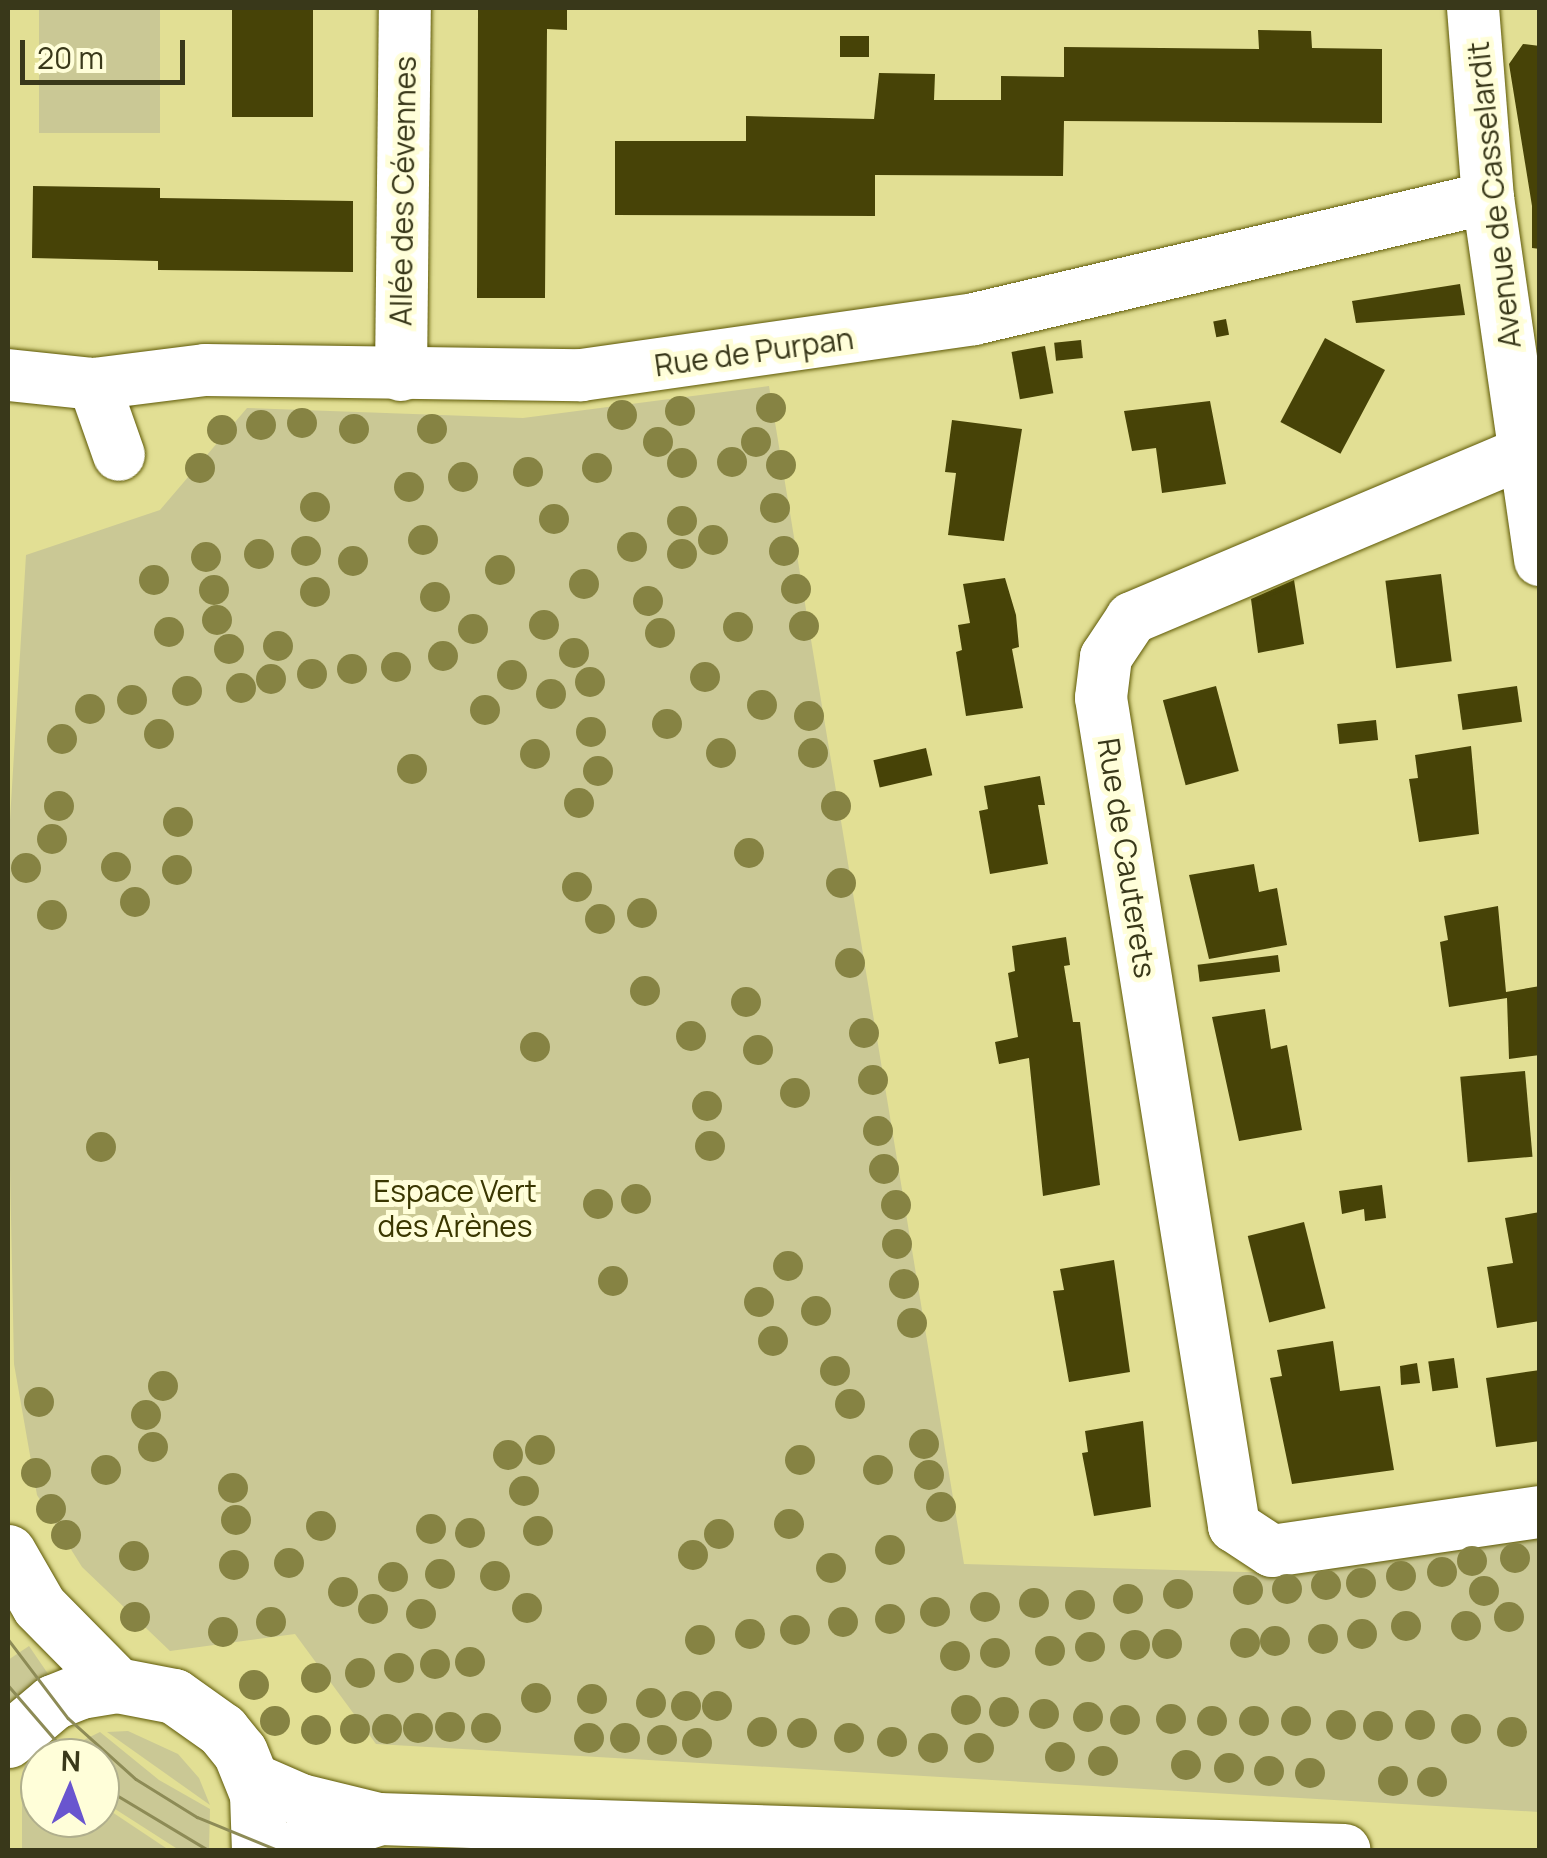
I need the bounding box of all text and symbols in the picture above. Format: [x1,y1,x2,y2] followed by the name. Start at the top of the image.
[25,20,190,82] scale bar
[37,37,104,78] text: 20 m
[1460,40,1528,350] street label: Avenue de Casselardit
[383,56,423,326] street label: Allée des Cévennes
[652,320,856,384] street label: Rue de Purpan
[1090,736,1164,980] street label: Rue de Cauterets
[373,1173,537,1244] park label: Espace Vert des Arènes
[20,1738,120,1838] north arrow
[60,1741,82,1779] text: N

